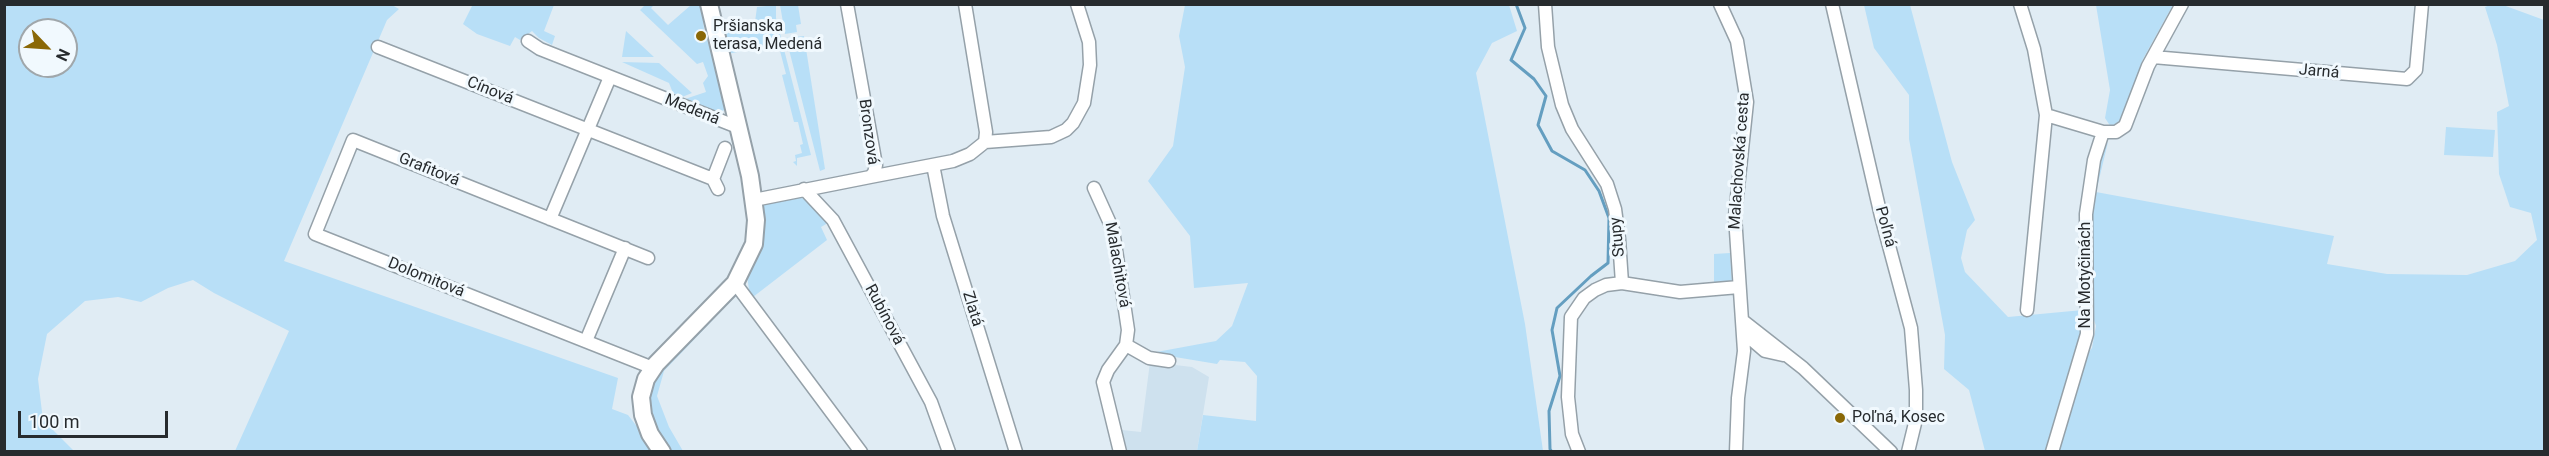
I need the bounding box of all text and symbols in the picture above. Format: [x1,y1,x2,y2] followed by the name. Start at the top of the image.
[713,17,822,55] place label: Pršianska terasa, Medená
[18,18,78,78] north arrow
[694,29,708,43] marker: Pršianska terasa, Medená
[52,46,74,64] text: N
[2298,61,2340,83] street label: Jarná
[464,73,516,109] street label: Cínová
[662,90,722,130] street label: Medená
[1726,92,1754,230] street label: Malachovská cesta
[854,98,882,166] street label: Bronzová
[396,149,462,191] street label: Grafitová
[1870,204,1900,250] street label: Poľná
[1606,216,1630,258] street label: Stupy
[1100,221,1134,309] street label: Malachitová
[2076,222,2096,328] street label: Na Motyčinách
[385,254,467,302] street label: Dolomitová
[860,281,908,349] street label: Rubínová
[958,289,986,329] street label: Zlatá
[21,399,171,437] scale bar
[1852,408,1945,428] place label: Poľná, Kosec
[29,411,80,432] text: 100 m
[1833,411,1847,425] marker: Poľná, Kosec

